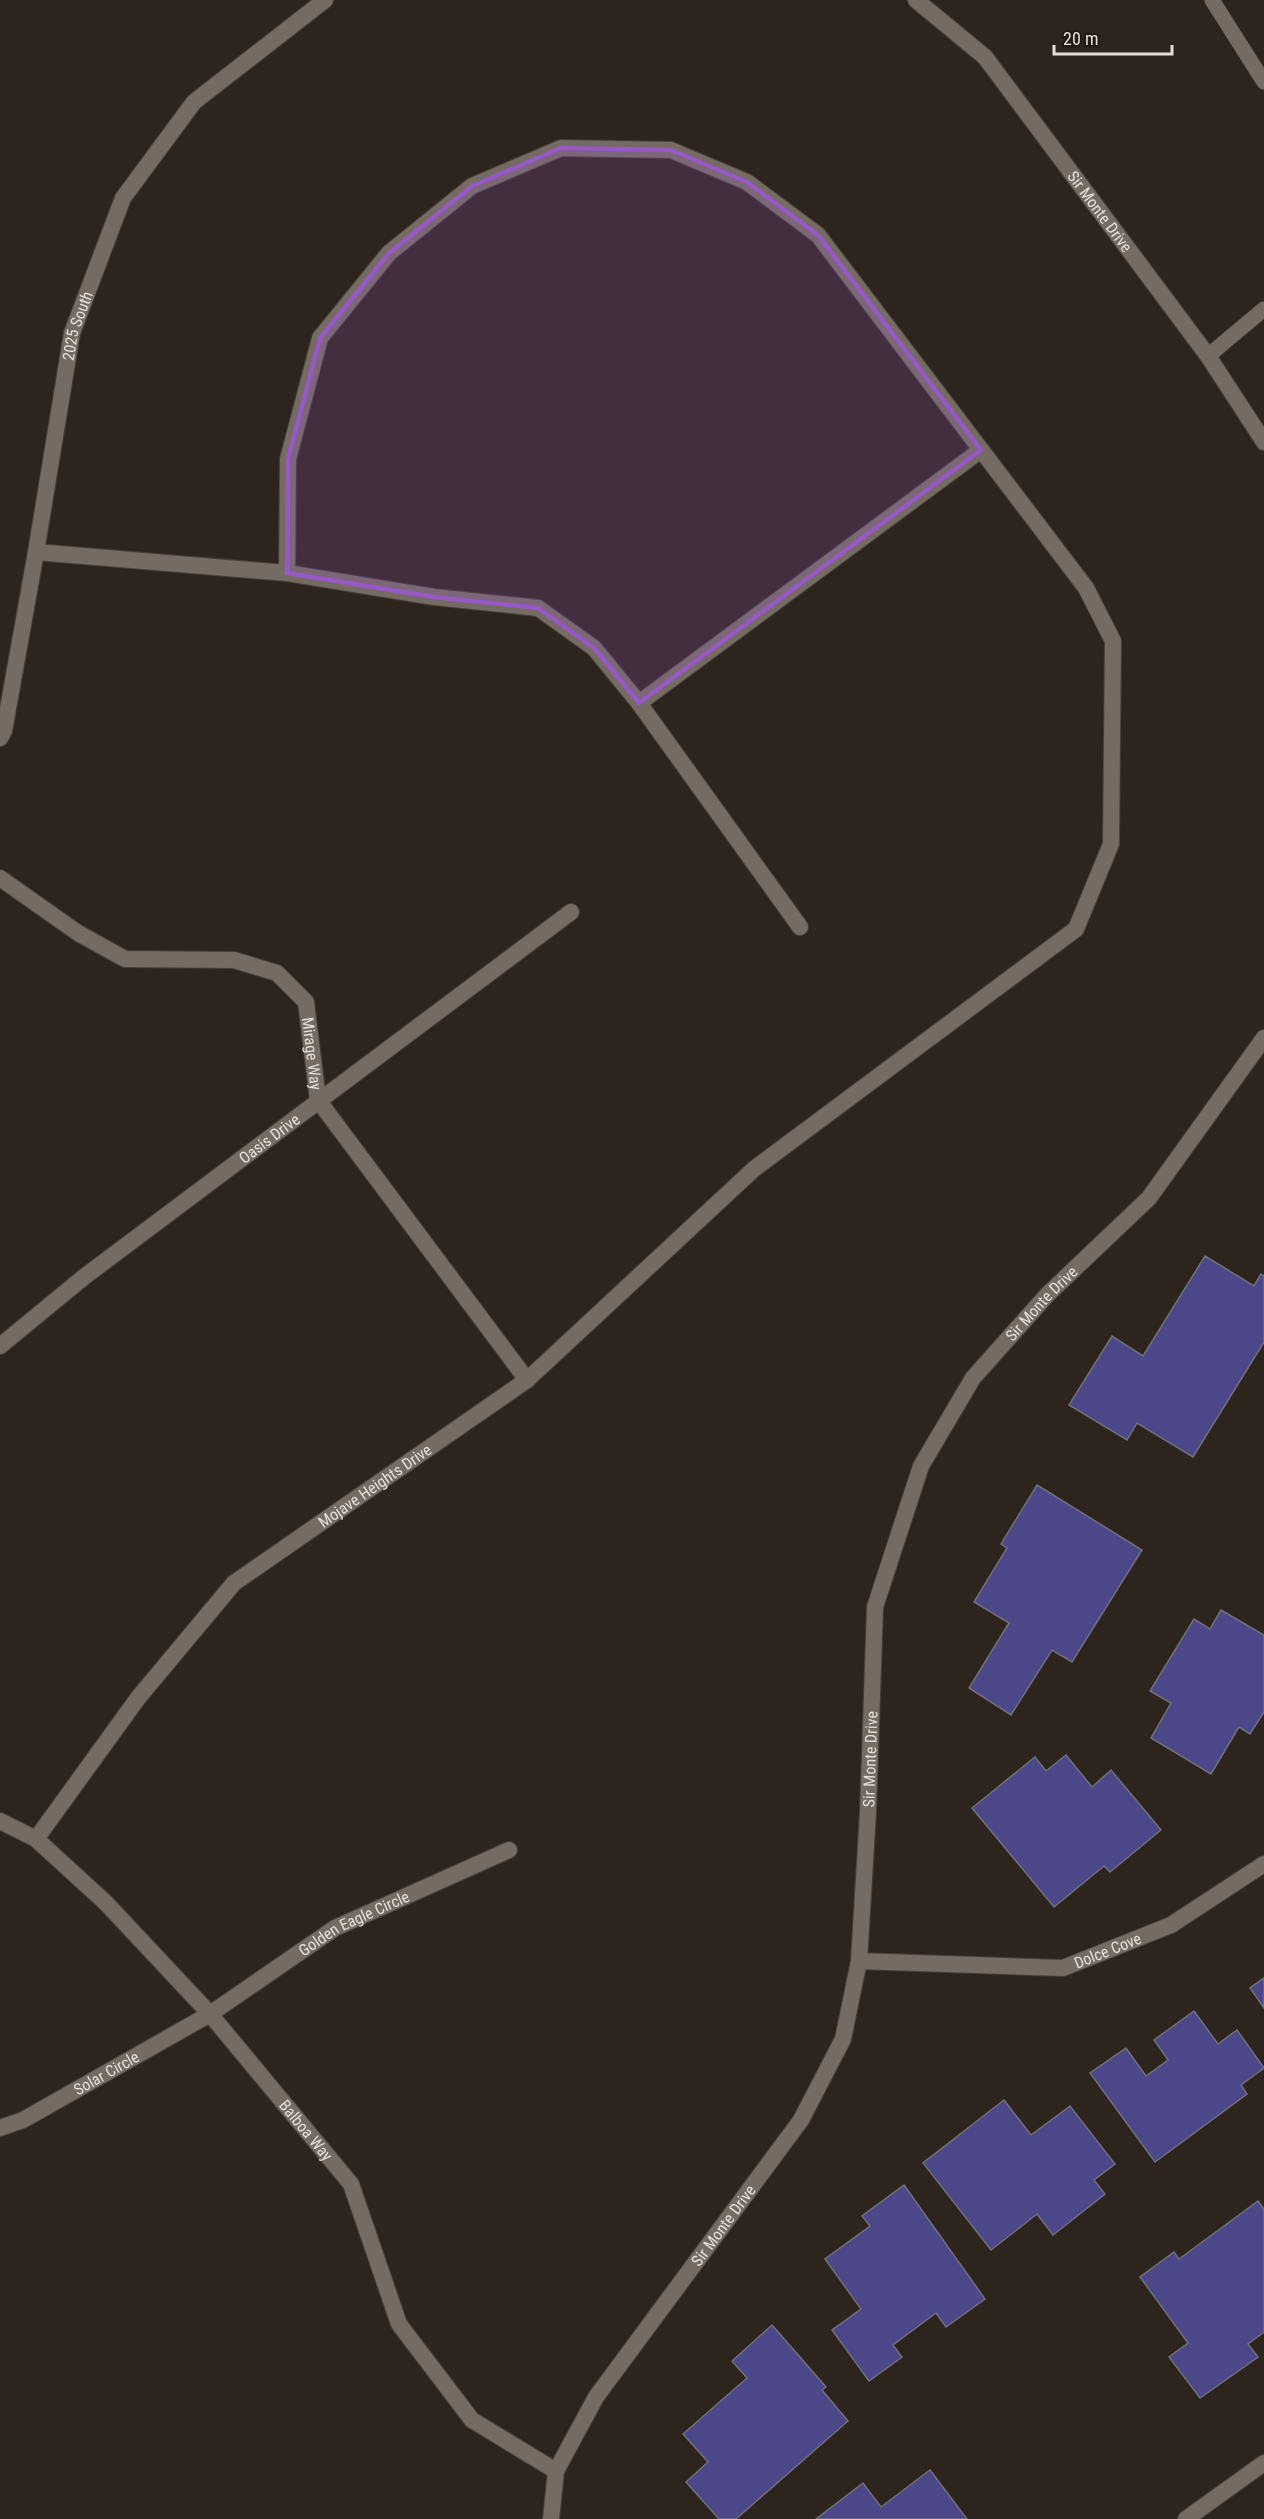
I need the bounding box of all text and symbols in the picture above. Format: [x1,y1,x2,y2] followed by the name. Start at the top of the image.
[1054,18,1172,56] scale bar
[1063,28,1098,49] text: 20 m
[1064,167,1136,256] street label: Sir Monte Drive
[58,288,96,362] street label: 2025 South
[298,1016,326,1091] street label: Mirage Way
[235,1109,303,1167] street label: Oasis Drive
[1001,1262,1081,1345] street label: Sir Monte Drive
[314,1440,435,1531] street label: Mojave Heights Drive
[859,1711,881,1808] street label: Sir Monte Drive
[295,1887,412,1960] street label: Golden Eagle Circle
[1071,1928,1144,1972] street label: Dolce Cove
[70,2047,142,2099] street label: Solar Circle
[275,2096,337,2165] street label: Balboa Way
[687,2181,759,2270] street label: Sir Monte Drive

